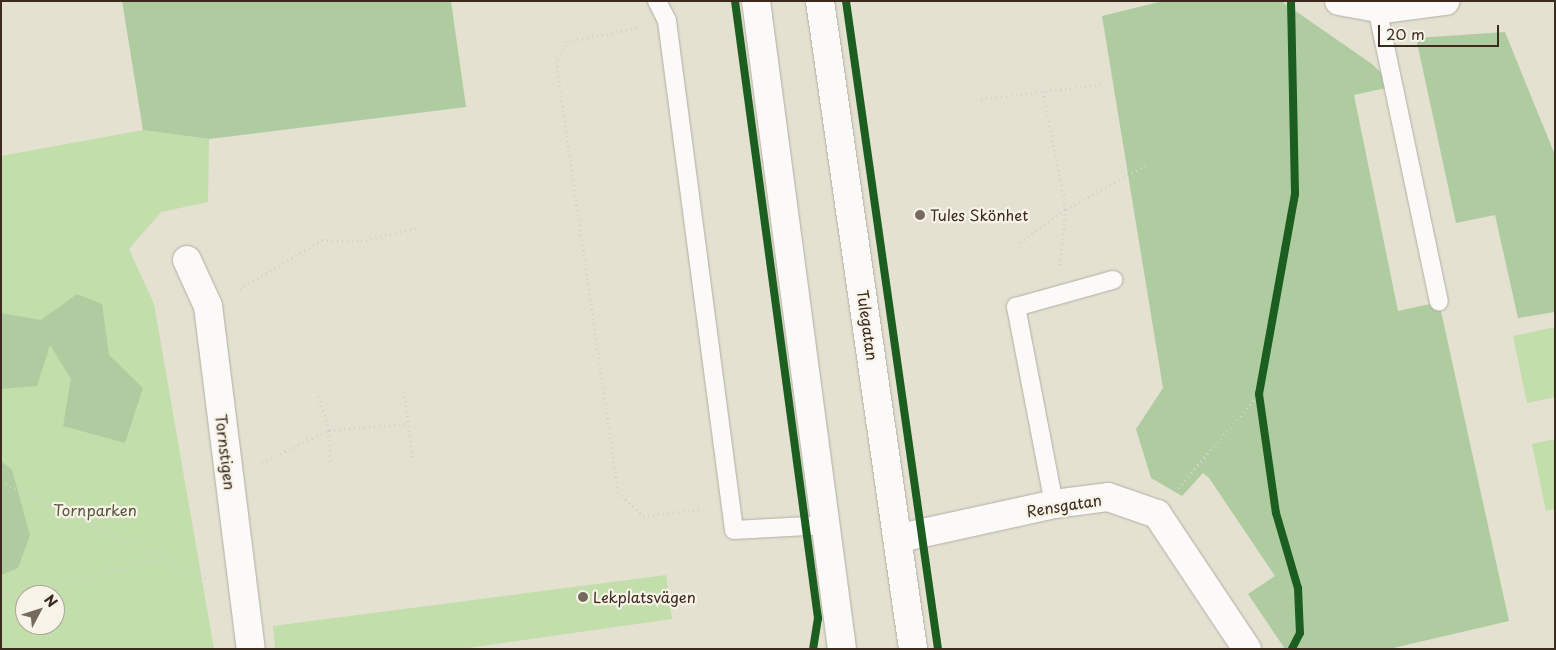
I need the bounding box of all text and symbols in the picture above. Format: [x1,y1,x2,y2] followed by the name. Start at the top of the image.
[1381,15,1502,47] scale bar
[1386,22,1425,45] text: 20 m
[930,206,1030,224] place label: Tules Skönhet
[914,209,926,221] marker: Tules Skönhet
[854,289,882,361] street label: Tulegatan
[212,413,240,491] street label: Tornstigen
[1025,490,1103,520] street label: Rensgatan
[53,501,137,519] park label: Tornparken
[15,585,65,635] north arrow
[593,588,696,606] place label: Lekplatsvägen
[39,590,63,612] text: N
[577,591,589,603] marker: Lekplatsvägen

